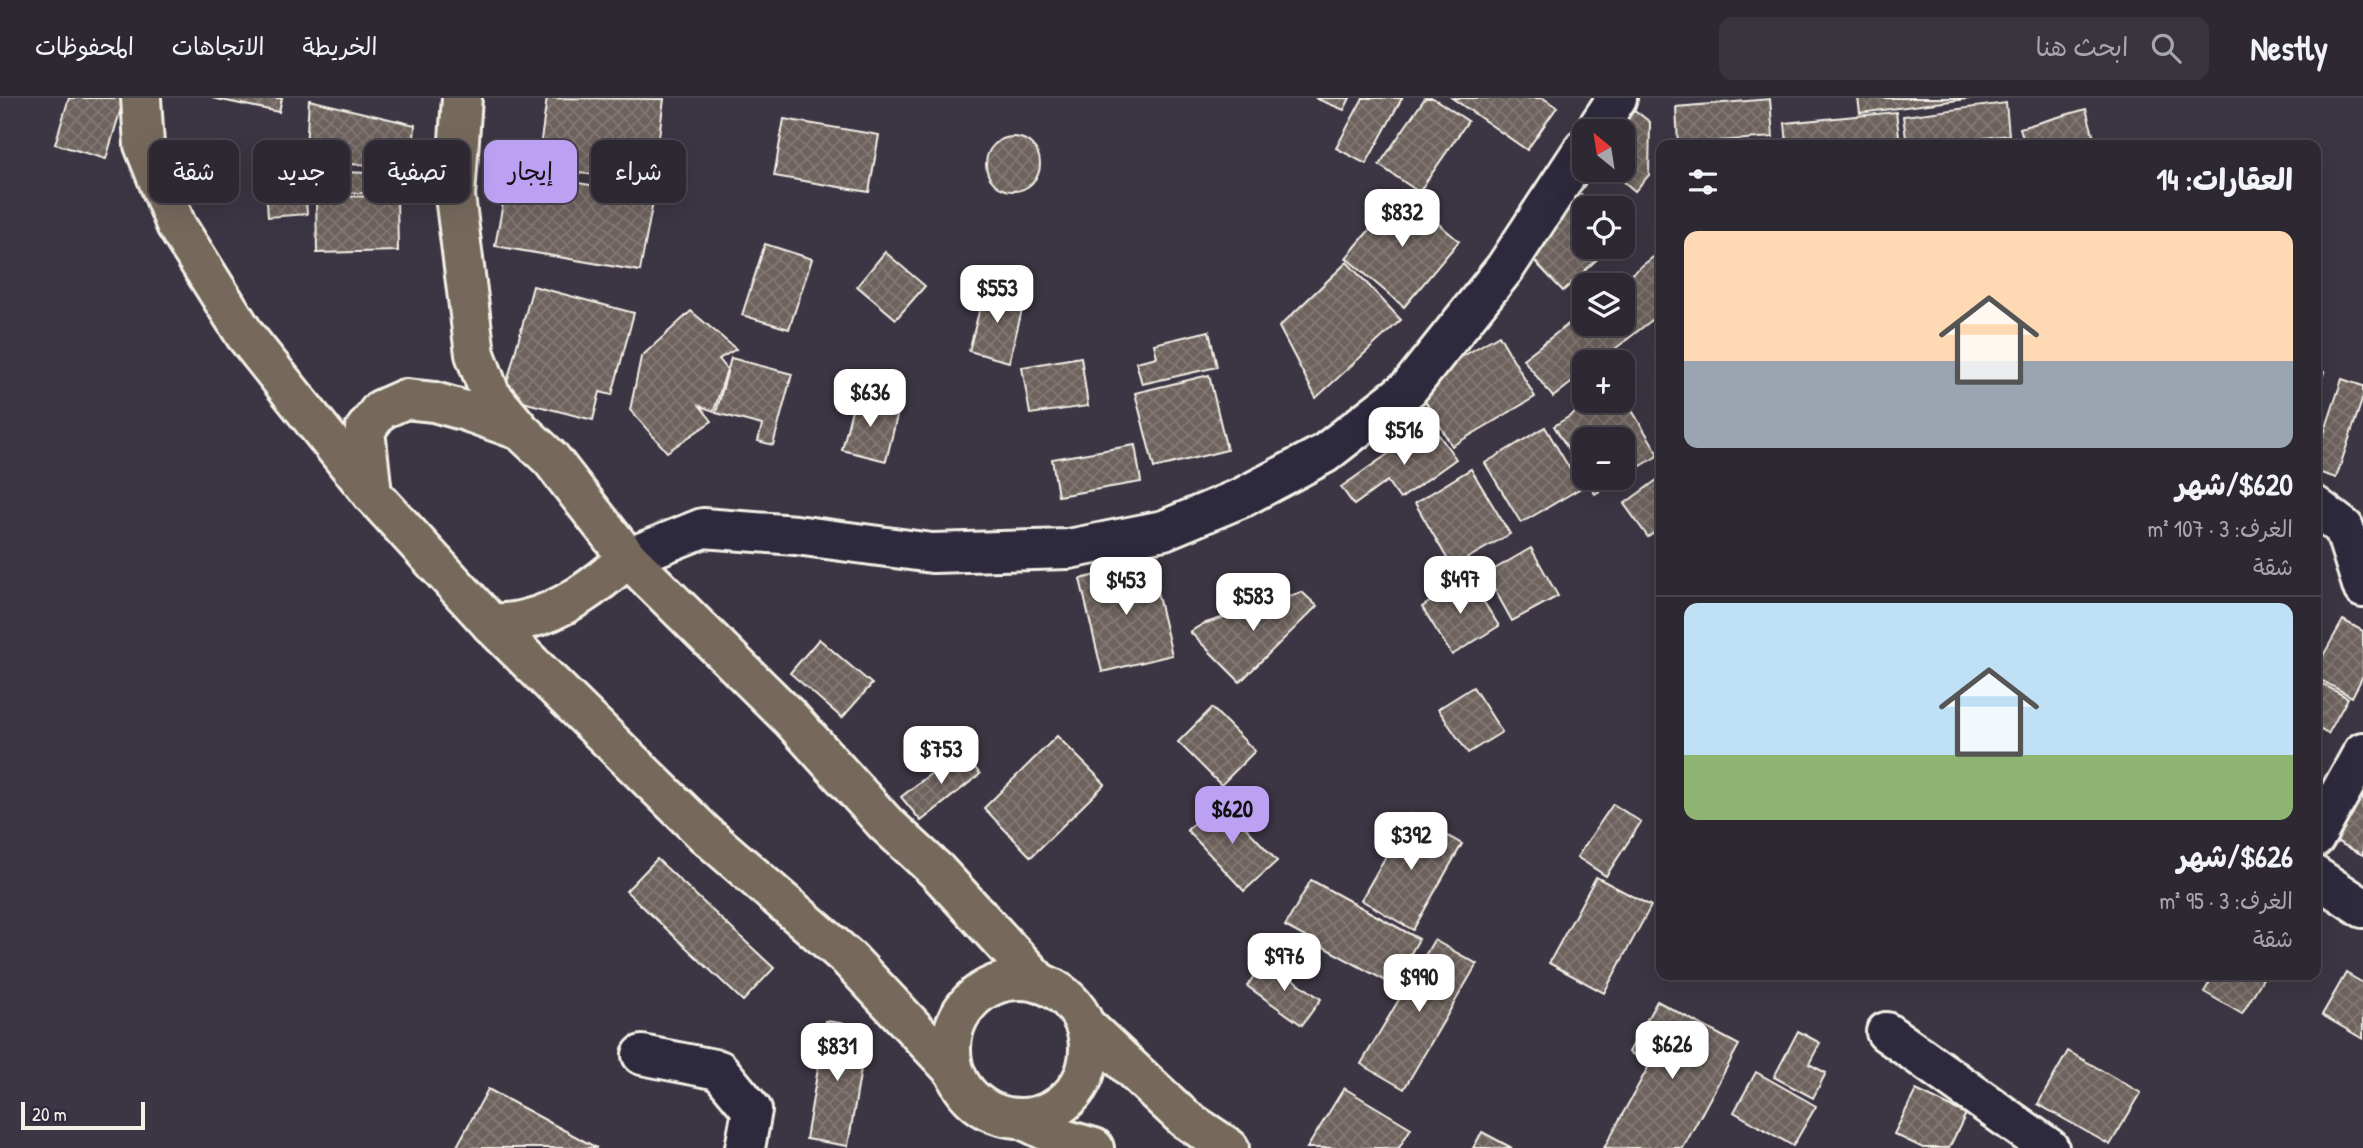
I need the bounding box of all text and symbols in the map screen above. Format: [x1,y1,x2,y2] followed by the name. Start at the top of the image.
[1719,17,2209,80] search box
[2251,26,2328,70] text: Nestly
[2036,29,2129,64] text: ابحث هنا
[2147,29,2185,67] icon: search
[35,30,134,62] text: المحفوظات
[172,30,265,62] text: الاتجاهات
[303,30,377,62] text: الخريطة
[1572,119,1634,182] north arrow
[1572,119,1635,490] map controls
[149,140,239,203] chip: شقة
[253,140,350,203] chip: جديد
[364,140,470,203] chip: تصفية
[484,140,577,203] chip: إيجار
[591,140,686,203] chip: شراء
[2156,159,2293,199] text: العقارات: 14
[1684,163,1722,201] icon: filters
[1361,190,1443,249] pin: $832
[1381,196,1423,227] text: $832
[1572,196,1635,259] button: locate
[956,266,1038,325] pin: $553
[976,272,1018,303] text: $553
[1572,273,1635,336] button: layers
[1926,277,2052,403] icon: home
[1572,350,1635,413] button: +
[829,370,911,429] pin: $636
[850,376,890,407] text: $636
[1363,408,1445,467] pin: $516
[1385,414,1423,445] text: $516
[1572,427,1635,490] button: −
[2176,464,2293,504] text: $620/شهر
[2148,513,2293,544] text: الغرف: 3 · 107 m²
[2253,551,2293,582] text: شقة
[1419,556,1501,616] pin: $497
[1085,558,1167,617] pin: $453
[1440,563,1480,594] text: $497
[1106,564,1146,595] text: $453
[1212,574,1294,633] pin: $583
[1232,580,1274,611] text: $583
[1926,649,2052,775] icon: home
[900,726,982,786] pin: $753
[919,733,963,764] text: $753
[1191,786,1273,846] pin: $620
[1211,793,1253,824] text: $620
[1370,812,1452,872] pin: $392
[1390,819,1432,850] text: $392
[2177,836,2293,876] text: $626/شهر
[2159,885,2293,916] text: الغرف: 3 · 95 m²
[2253,923,2293,954] text: شقة
[1243,934,1325,993] pin: $976
[1264,940,1304,971] text: $976
[1378,954,1460,1014] pin: $990
[1400,961,1438,992] text: $990
[1631,1021,1713,1081] pin: $626
[796,1024,878,1083] pin: $831
[1652,1028,1692,1059] text: $626
[817,1030,857,1061] text: $831
[21,1099,145,1131] scale bar
[32,1101,67,1127] text: 20 m

